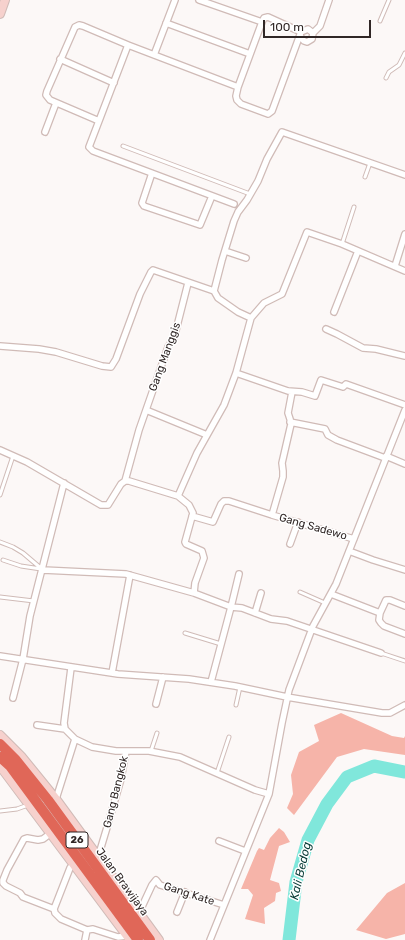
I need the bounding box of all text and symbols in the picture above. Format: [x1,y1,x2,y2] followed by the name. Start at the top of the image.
[265,12,373,38] scale bar
[270,20,304,34] text: 100 m
[146,321,184,393] street label: Gang Manggis
[278,511,348,543] street label: Gang Sadewo
[101,755,131,829] street label: Gang Bangkok
[66,832,88,848] road number: 26
[287,841,315,901] water label: Kali Bedog
[93,845,151,919] street label: Jalan Brawijaya
[162,880,216,908] street label: Gang Kate

